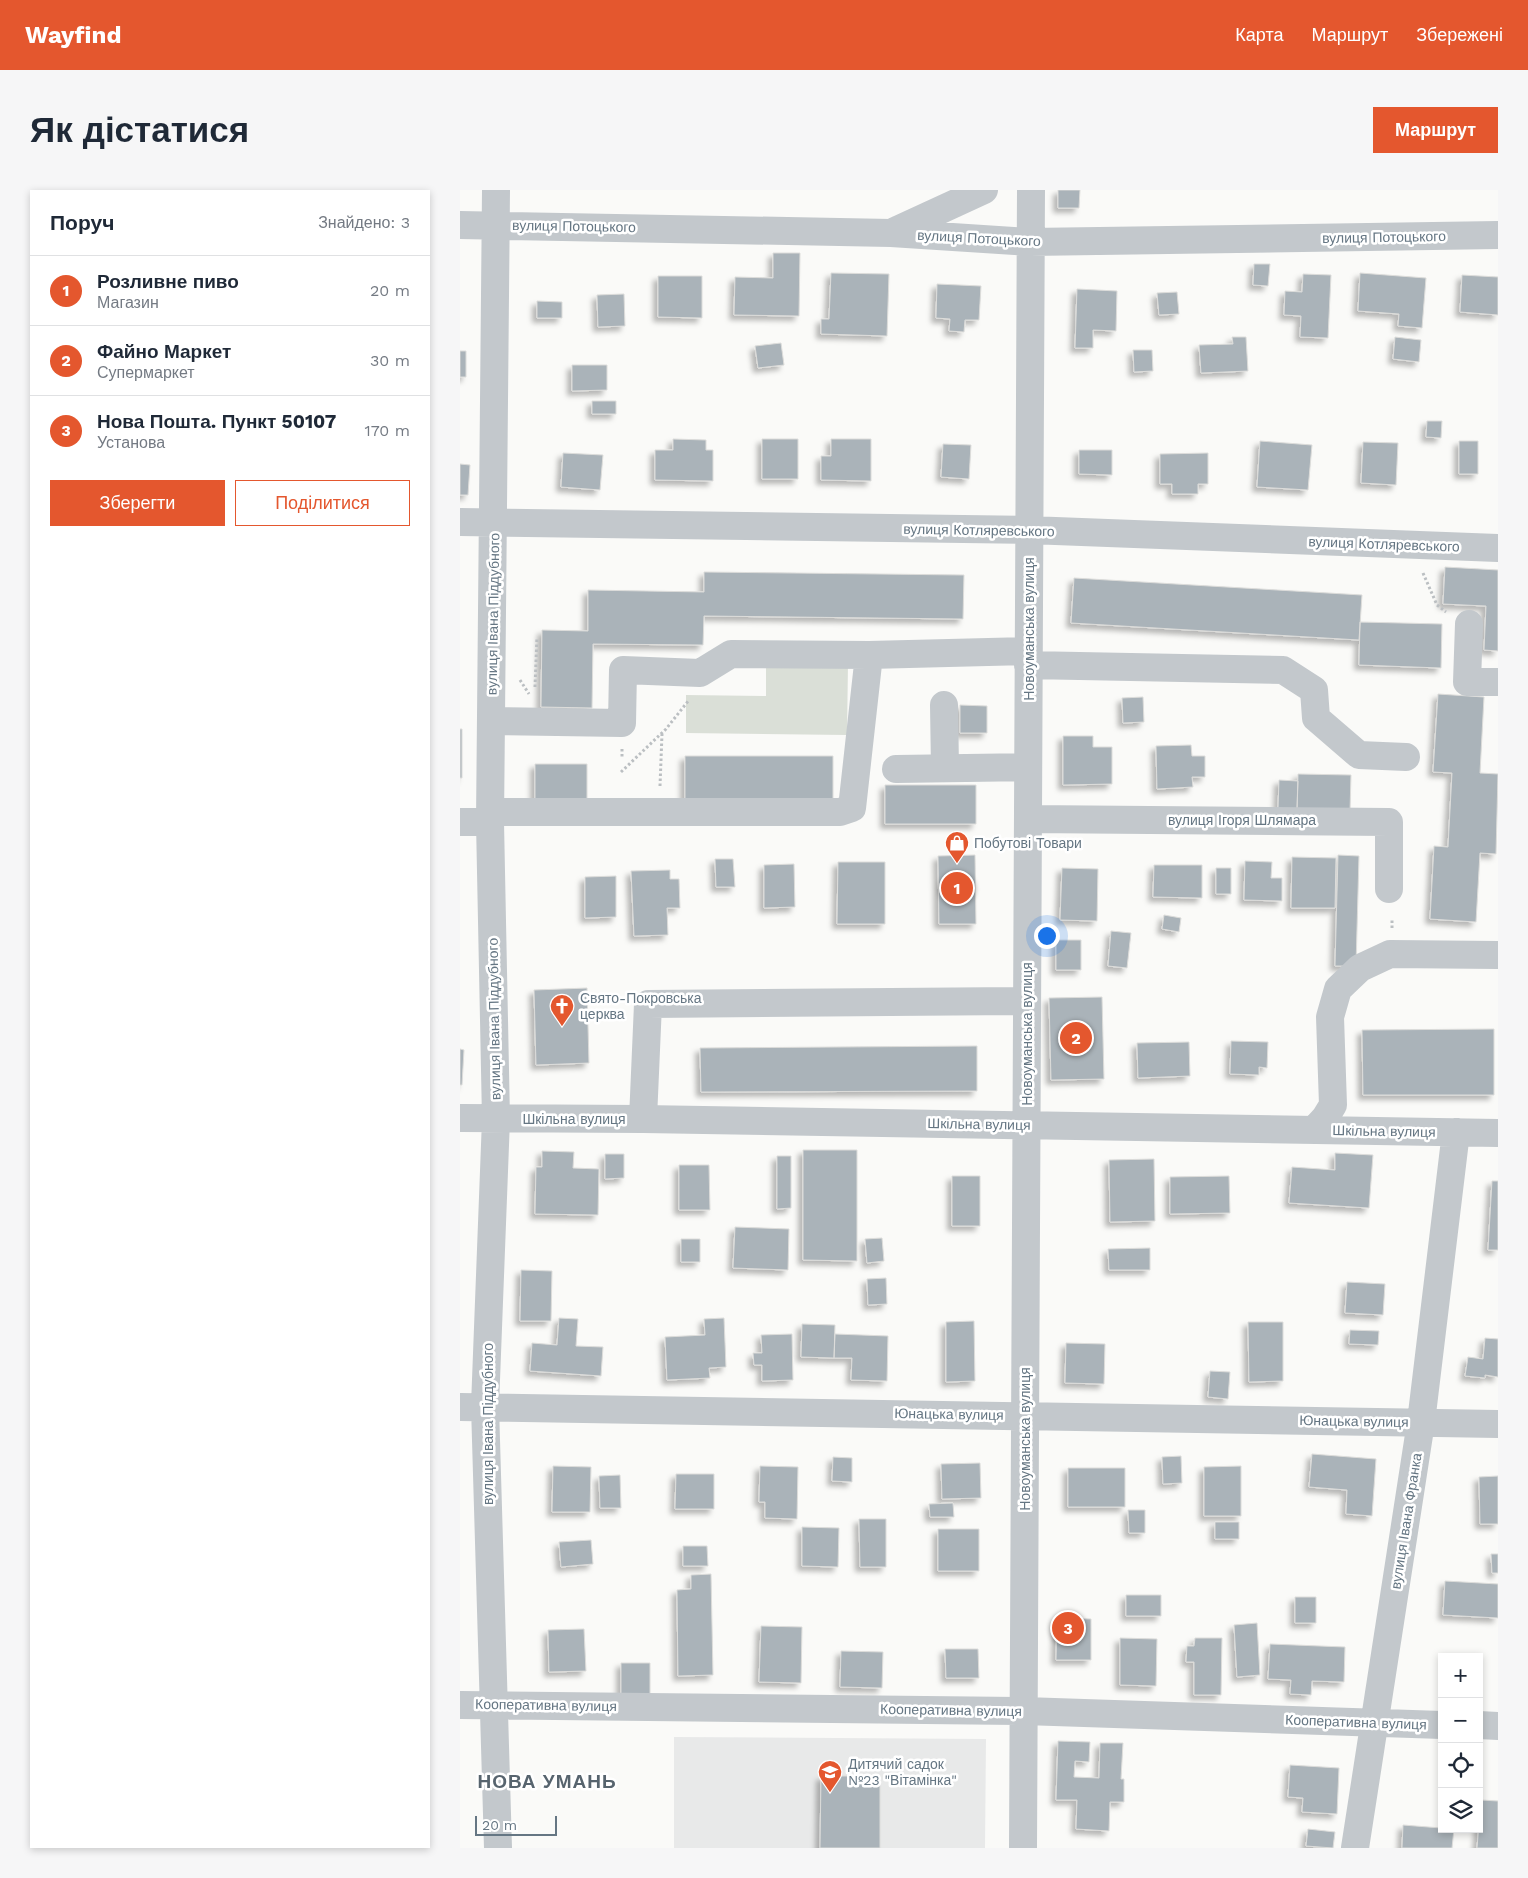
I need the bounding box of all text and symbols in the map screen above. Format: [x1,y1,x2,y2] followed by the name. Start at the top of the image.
[25,21,121,49] text: Wayfind
[1235,24,1283,45] text: Карта
[1311,24,1388,45] text: Маршрут
[1416,24,1503,45] text: Збережені
[1373,107,1498,153] button: Маршрут
[30,109,249,151] text: Як дістатися
[50,210,114,235] text: Поруч
[318,213,410,232] text: Знайдено: 3
[512,217,636,235] street label: вулиця Потоцького
[917,227,1041,249] street label: вулиця Потоцького
[1322,228,1446,246] street label: вулиця Потоцького
[97,270,239,293] text: Розливне пиво
[63,281,69,300] text: 1
[370,281,410,300] text: 20 m
[97,293,159,312] text: Магазин
[97,340,231,363] text: Файно Маркет
[61,351,71,370] text: 2
[370,351,410,370] text: 30 m
[97,363,195,382] text: Супермаркет
[97,410,336,433] text: Нова Пошта. Пункт 50107
[61,421,71,440] text: 3
[364,421,410,440] text: 170 m
[97,433,165,452] text: Установа
[50,480,225,526] button: Зберегти
[235,480,410,526] button: Поділитися
[903,521,1055,539] street label: вулиця Котляревського
[484,533,502,695] street label: вулиця Івана Піддубного
[1308,533,1460,555] street label: вулиця Котляревського
[1021,557,1037,701] street label: Новоуманська вулиця
[1168,812,1316,828] street label: вулиця Ігоря Шлямара
[944,830,970,864] shop icon: Побутові Товари
[974,835,1082,851] place label: Побутові Товари
[941,869,973,907] pin: 1
[1034,923,1060,949] your location
[485,938,503,1100] street label: вулиця Івана Піддубного
[1019,962,1035,1106] street label: Новоуманська вулиця
[580,990,702,1022] place label: Свято-Покровська церква
[549,993,575,1027] church icon: Свято-Покровська церква
[1060,1019,1092,1057] pin: 2
[522,1111,626,1127] street label: Шкільна вулиця
[927,1115,1031,1133] street label: Шкільна вулиця
[1332,1122,1436,1140] street label: Шкільна вулиця
[480,1343,496,1505] street label: вулиця Івана Піддубного
[1017,1367,1033,1511] street label: Новоуманська вулиця
[894,1405,1004,1423] street label: Юнацька вулиця
[1299,1412,1409,1430] street label: Юнацька вулиця
[1387,1452,1425,1590] street label: вулиця Івана Франка
[1052,1609,1084,1647] pin: 3
[1438,1653,1483,1833] map controls
[1438,1653,1483,1698] button: +
[475,1696,617,1714] street label: Кооперативна вулиця
[1438,1698,1483,1743] button: −
[880,1701,1022,1719] street label: Кооперативна вулиця
[1285,1712,1427,1732] street label: Кооперативна вулиця
[1438,1743,1483,1788] button: locate
[848,1756,957,1788] place label: Дитячий садок №23 "Вітамінка"
[817,1759,843,1793] school or university icon: Дитячий садок №23 "Вітамінка"
[477,1770,617,1793] district label: НОВА УМАНЬ
[1438,1788,1483,1833] button: layers
[475,1813,558,1836] scale bar
[482,1817,517,1833] text: 20 m

